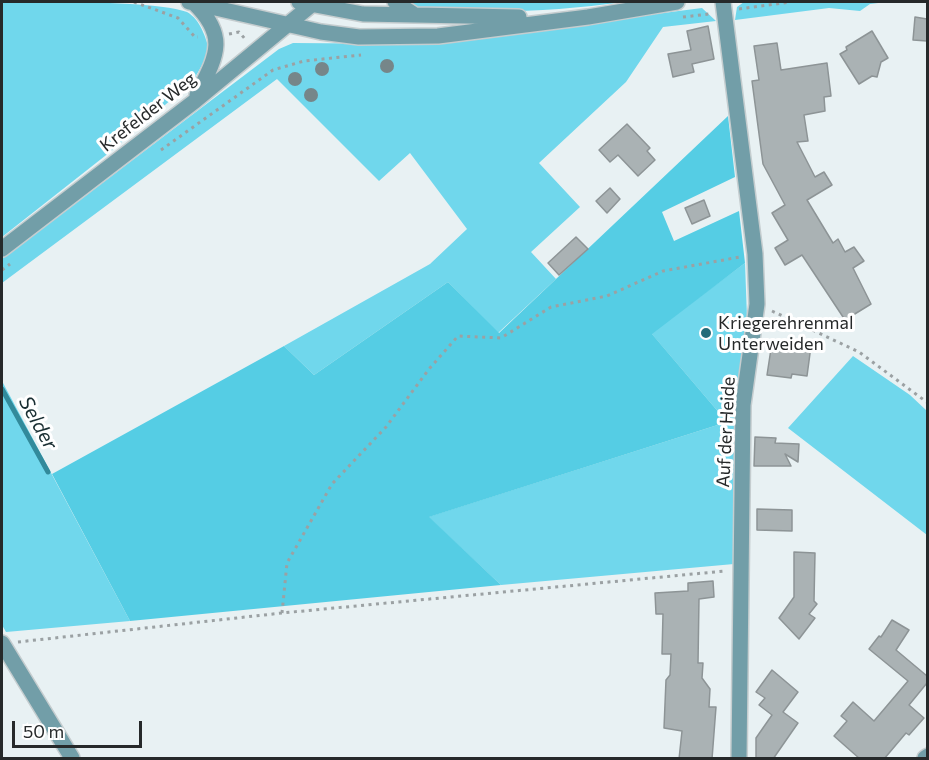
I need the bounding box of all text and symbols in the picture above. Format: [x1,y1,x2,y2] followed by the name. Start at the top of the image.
[96,68,200,156] street label: Krefelder Weg
[718,312,854,354] place label: Kriegerehrenmal Unterweiden
[699,326,713,340] marker: Kriegerehrenmal Unterweiden
[712,376,740,488] street label: Auf der Heide
[14,392,62,454] water label: Selder
[15,709,146,747] scale bar
[23,720,64,742] text: 50 m

